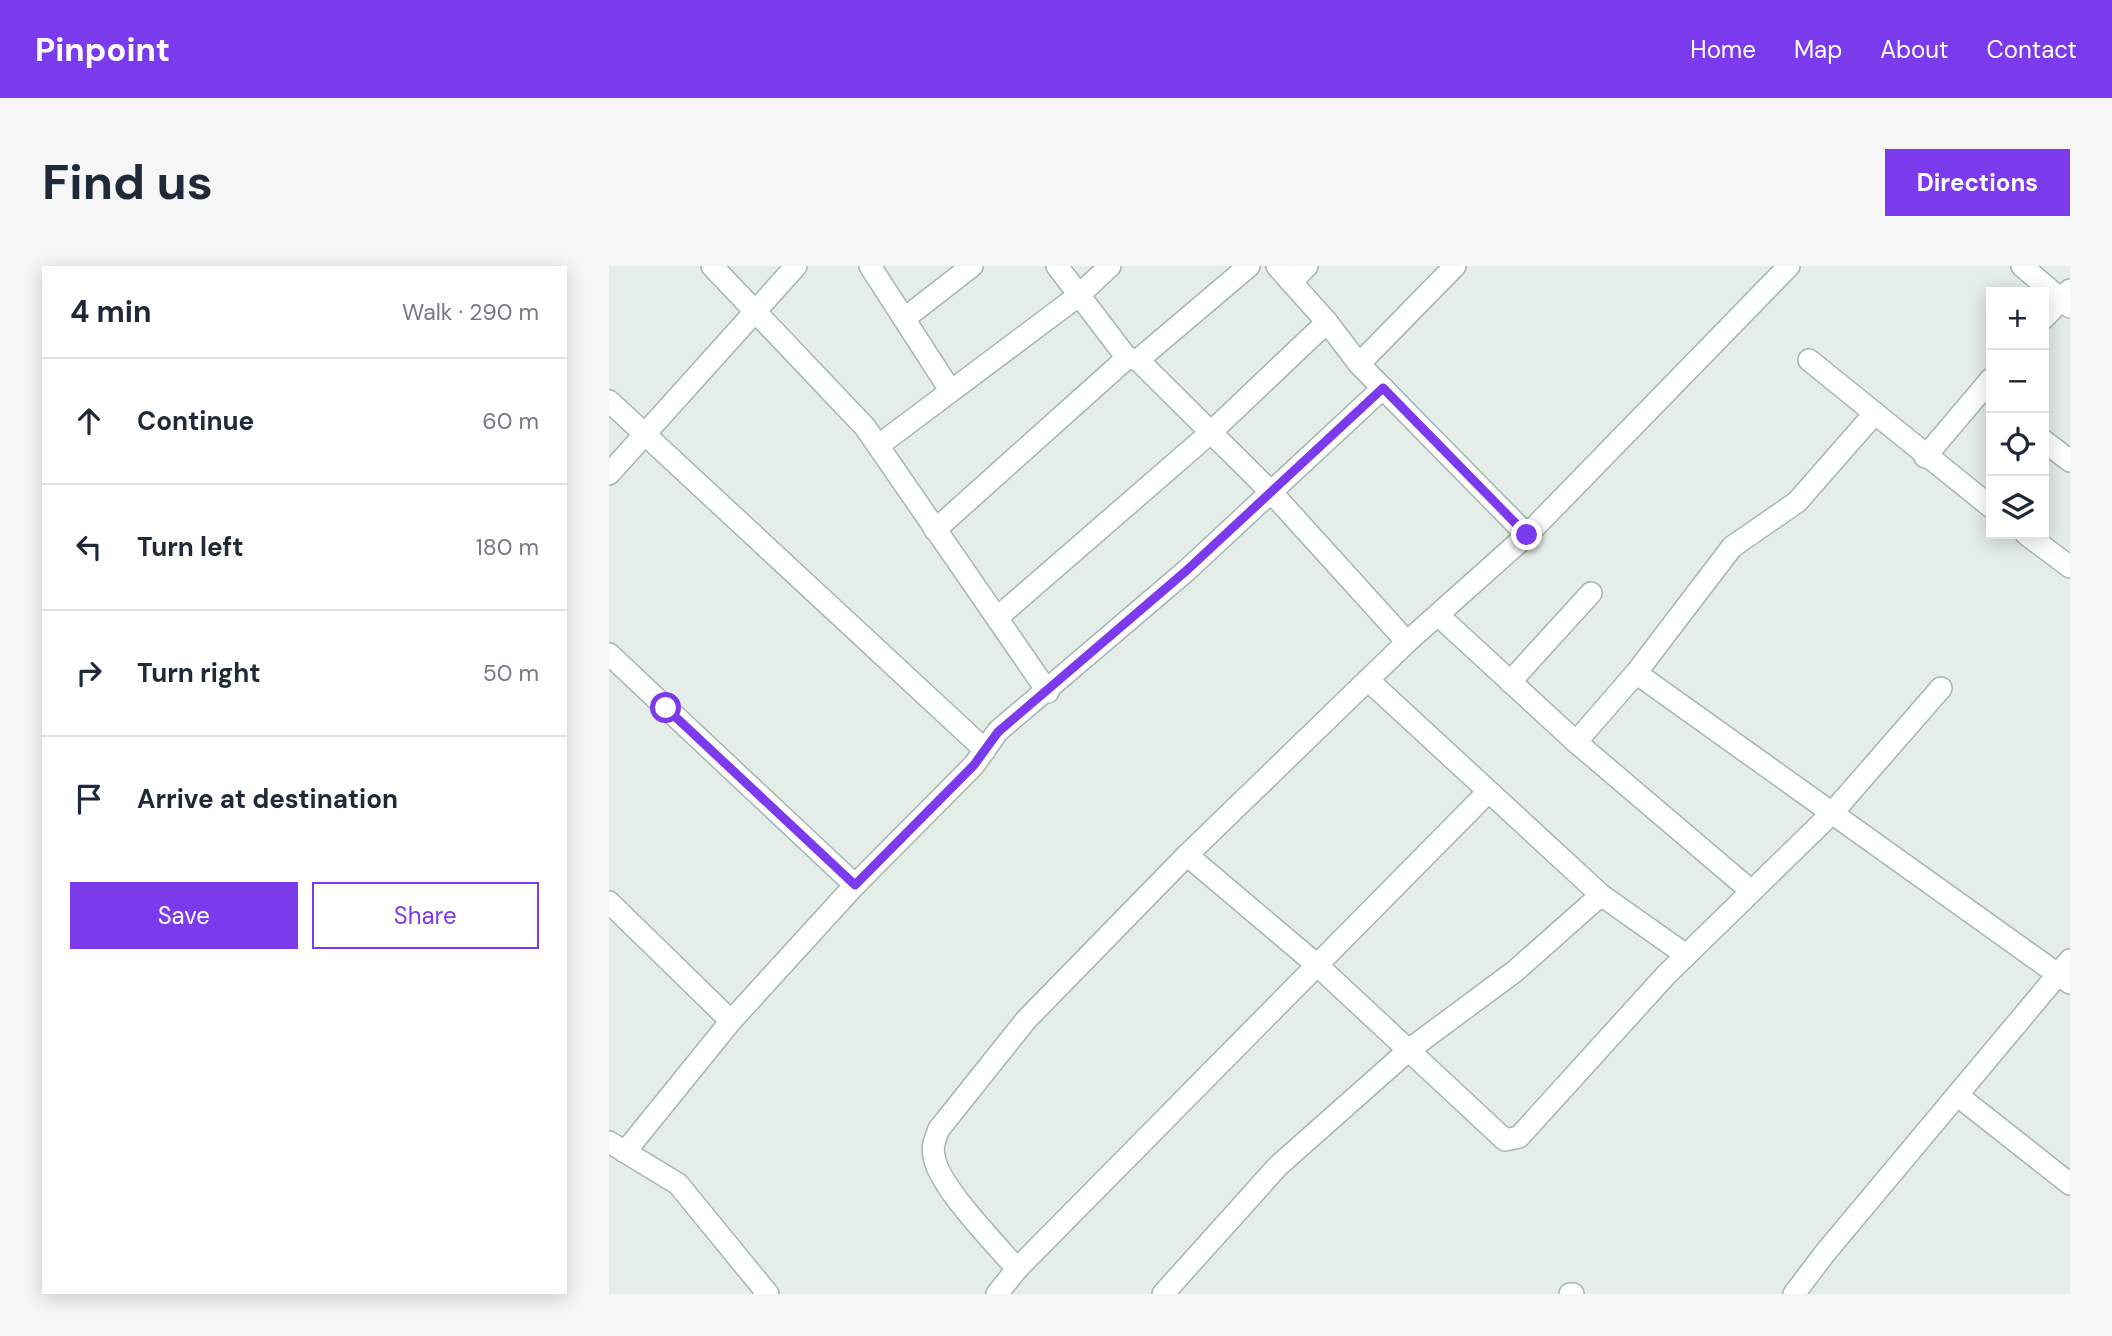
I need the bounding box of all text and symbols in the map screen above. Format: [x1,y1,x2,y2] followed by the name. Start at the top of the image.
[35,28,170,71] text: Pinpoint
[1690,34,1756,65] text: Home
[1794,34,1842,65] text: Map
[1880,34,1949,65] text: About
[1987,34,2077,65] text: Contact
[1885,149,2070,216] button: Directions
[42,150,213,214] text: Find us
[1986,287,2049,539] map controls
[1986,287,2049,350] button: +
[70,292,152,331] text: 4 min
[402,297,539,327] text: Walk · 290 m
[1986,350,2049,413] button: −
[70,402,108,440] icon: ahead
[137,404,254,438] text: Continue
[482,406,539,436] text: 60 m
[1986,413,2049,476] button: locate
[1986,476,2049,539] button: layers
[1511,519,1542,550] route end
[70,528,108,566] icon: left
[137,530,244,564] text: Turn left
[475,532,539,562] text: 180 m
[70,654,108,692] icon: right
[137,656,261,690] text: Turn right
[483,658,539,688] text: 50 m
[650,692,681,723] route start
[70,780,108,818] icon: arrive
[137,782,398,816] text: Arrive at destination
[70,882,298,949] button: Save
[312,882,539,949] button: Share

